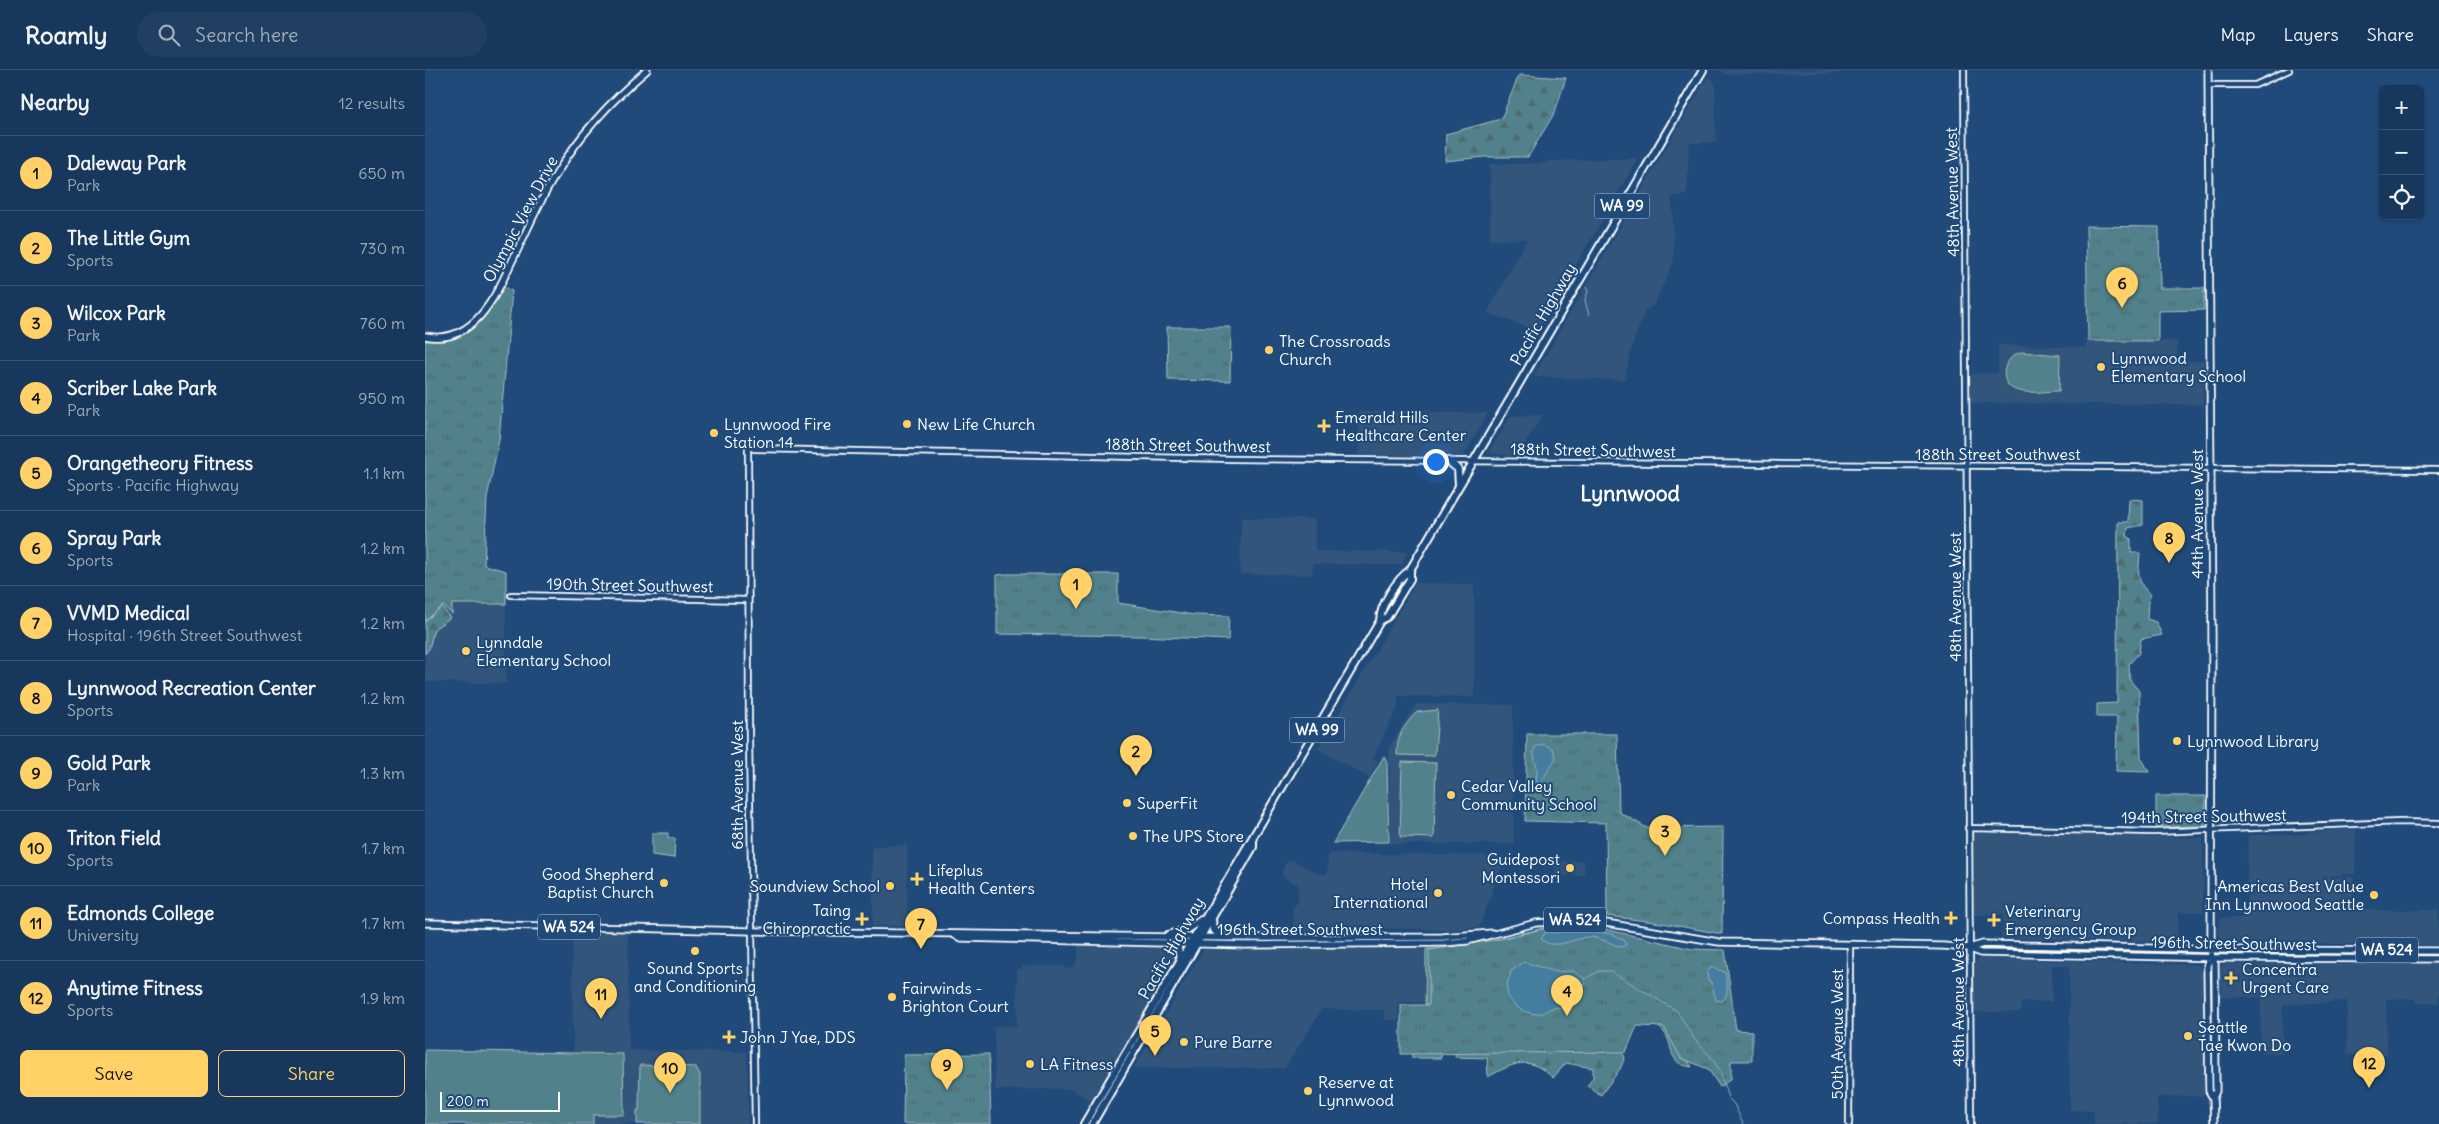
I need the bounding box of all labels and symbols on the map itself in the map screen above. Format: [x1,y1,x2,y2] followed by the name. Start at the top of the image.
[1941,126,1963,257] street label: 48th Avenue West
[478,152,562,286] street label: Olympic View Drive
[1595,194,1649,218] road number: WA 99
[1506,259,1580,369] street label: Pacific Highway
[2106,267,2138,308] pin: 6
[1279,331,1391,369] place label: The Crossroads Church
[1263,344,1275,356] marker: The Crossroads Church
[2111,348,2246,386] place label: Lynnwood Elementary School
[2095,361,2107,373] marker: Lynnwood Elementary School
[1335,407,1467,445] place label: Emerald Hills Healthcare Center
[724,414,831,452] place label: Lynnwood Fire Station 14
[917,414,1035,434] place label: New Life Church
[901,418,913,430] marker: New Life Church
[1317,419,1331,433] marker: Emerald Hills Healthcare Center
[708,427,720,439] marker: Lynnwood Fire Station 14
[1105,434,1271,456] street label: 188th Street Southwest
[1510,439,1676,461] street label: 188th Street Southwest
[1915,444,2081,464] street label: 188th Street Southwest
[1423,449,1449,475] your location
[2187,449,2207,579] street label: 44th Avenue West
[1580,480,1681,507] district label: Lynnwood
[2153,522,2185,563] pin: 8
[1945,532,1965,662] street label: 48th Avenue West
[1060,568,1092,609] pin: 1
[547,574,714,596] street label: 190th Street Southwest
[476,632,611,670] place label: Lynndale Elementary School
[460,645,472,657] marker: Lynndale Elementary School
[1289,718,1345,742] road number: WA 99
[727,720,747,850] street label: 68th Avenue West
[2187,731,2319,751] place label: Lynnwood Library
[1120,735,1152,776] pin: 2
[2171,735,2183,747] marker: Lynnwood Library
[1461,776,1597,814] place label: Cedar Valley Community School
[1445,789,1457,801] marker: Cedar Valley Community School
[1137,793,1198,813] place label: SuperFit
[1121,797,1133,809] marker: SuperFit
[2121,805,2287,827] street label: 194th Street Southwest
[1649,815,1681,856] pin: 3
[1143,826,1244,846] place label: The UPS Store
[1127,830,1139,842] marker: The UPS Store
[1482,849,1561,887] place label: Guidepost Montessori
[928,860,1035,898] place label: Lifeplus Health Centers
[1564,862,1576,874] marker: Guidepost Montessori
[542,864,654,902] place label: Good Shepherd Baptist Church
[910,872,924,886] marker: Lifeplus Health Centers
[1333,874,1428,912] place label: Hotel International
[750,876,880,896] place label: Soundview School
[2205,876,2364,914] place label: Americas Best Value Inn Lynnwood Seattle
[658,877,670,889] marker: Good Shepherd Baptist Church
[884,880,896,892] marker: Soundview School
[1432,887,1444,899] marker: Hotel International
[2368,889,2380,901] marker: Americas Best Value Inn Lynnwood Seattle
[1134,893,1208,1003] street label: Pacific Highway
[762,900,851,938] place label: Taing Chiropractic
[2005,901,2137,939] place label: Veterinary Emergency Group
[905,908,937,949] pin: 7
[1544,908,1606,932] road number: WA 524
[1823,908,1940,928] place label: Compass Health
[1944,911,1958,925] marker: Compass Health
[855,912,869,926] marker: Taing Chiropractic
[1987,913,2001,927] marker: Veterinary Emergency Group
[538,914,600,940] road number: WA 524
[1217,919,1383,939] street label: 196th Street Southwest
[2151,932,2317,954] street label: 196th Street Southwest
[1948,937,1968,1067] street label: 48th Avenue West
[2356,938,2418,962] road number: WA 524
[689,945,701,957] marker: Sound Sports and Conditioning
[634,958,756,996] place label: Sound Sports and Conditioning
[2242,959,2329,997] place label: Concentra Urgent Care
[1827,968,1847,1099] street label: 50th Avenue West
[2224,971,2238,985] marker: Concentra Urgent Care
[1551,975,1583,1016] pin: 4
[585,978,617,1019] pin: 11
[902,978,1009,1016] place label: Fairwinds - Brighton Court
[886,991,898,1003] marker: Fairwinds - Brighton Court
[1139,1015,1171,1056] pin: 5
[2198,1017,2291,1055] place label: Seattle Tae Kwon Do
[740,1027,856,1047] place label: John J Yae, DDS
[722,1030,736,1044] marker: John J Yae, DDS
[2182,1030,2194,1042] marker: Seattle Tae Kwon Do
[1194,1032,1272,1052] place label: Pure Barre
[1178,1036,1190,1048] marker: Pure Barre
[2353,1047,2385,1088] pin: 12
[931,1049,963,1090] pin: 9
[654,1052,686,1093] pin: 10
[1040,1054,1113,1074] place label: LA Fitness
[1024,1058,1036,1070] marker: LA Fitness
[1318,1072,1394,1110] place label: Reserve at Lynnwood
[1302,1085,1314,1097] marker: Reserve at Lynnwood
[440,1089,560,1112] scale bar

